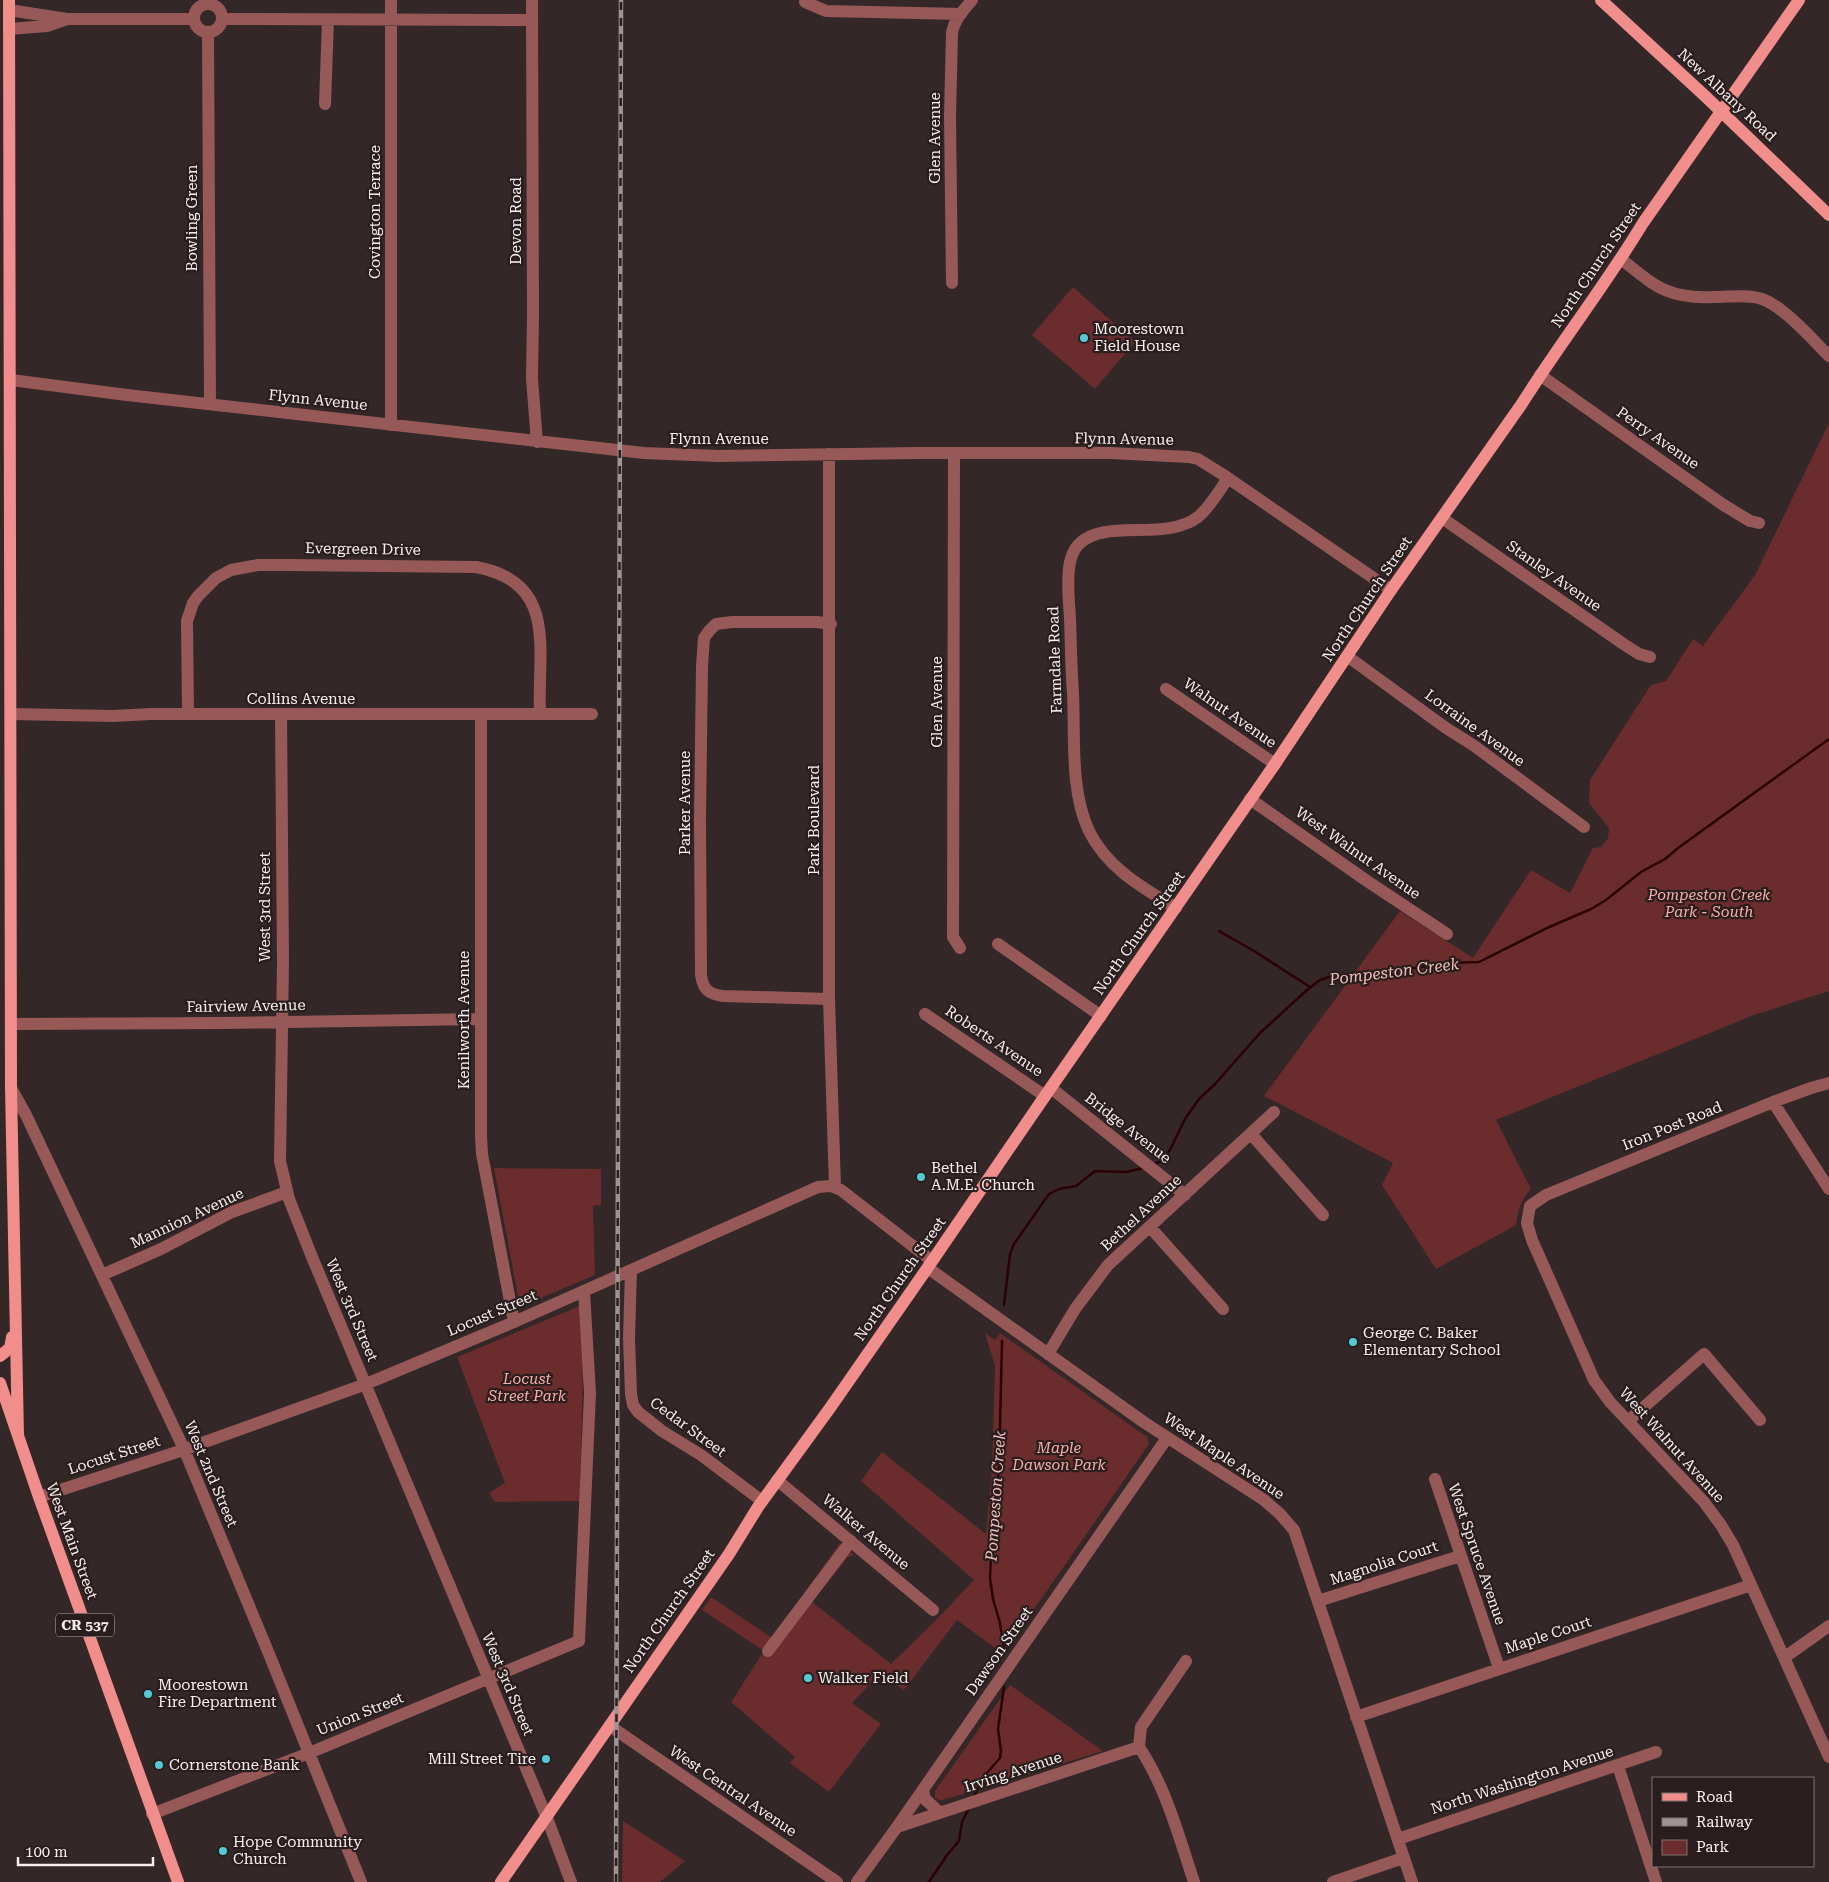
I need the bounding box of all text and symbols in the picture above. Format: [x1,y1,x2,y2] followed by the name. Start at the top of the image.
[1674,45,1780,146] street label: New Albany Road
[926,92,944,184] street label: Glen Avenue
[366,145,384,279] street label: Covington Terrace
[183,164,201,271] street label: Bowling Green
[507,177,525,265] street label: Devon Road
[1547,199,1645,331] street label: North Church Street
[1094,320,1185,355] place label: Moorestown Field House
[1078,332,1090,344] marker: Moorestown Field House
[268,386,368,414] street label: Flynn Avenue
[1613,403,1703,473] street label: Perry Avenue
[1074,429,1174,449] street label: Flynn Avenue
[669,430,769,448] street label: Flynn Avenue
[1318,533,1416,665] street label: North Church Street
[1503,537,1605,615] street label: Stanley Avenue
[305,539,421,559] street label: Evergreen Drive
[1044,606,1066,714] street label: Farmdale Road
[928,656,946,748] street label: Glen Avenue
[1180,674,1280,752] street label: Walnut Avenue
[1422,686,1528,770] street label: Lorraine Avenue
[247,690,355,708] street label: Collins Avenue
[676,751,694,855] street label: Parker Avenue
[805,764,823,875] street label: Park Boulevard
[1292,803,1424,903] street label: West Walnut Avenue
[256,852,274,962] street label: West 3rd Street
[1089,867,1189,998] street label: North Church Street
[1647,886,1771,921] park label: Pompeston Creek Park - South
[455,951,473,1089] street label: Kenilworth Avenue
[1327,954,1460,989] water label: Pompeston Creek
[186,996,306,1016] street label: Fairview Avenue
[942,1002,1046,1080] street label: Roberts Avenue
[1081,1089,1175,1167] street label: Bridge Avenue
[1619,1098,1725,1154] street label: Iron Post Road
[931,1159,1035,1194] place label: Bethel A.M.E. Church
[915,1171,927,1183] marker: Bethel A.M.E. Church
[1097,1171,1185,1255] street label: Bethel Avenue
[128,1184,246,1252] street label: Mannion Avenue
[850,1213,950,1344] street label: North Church Street
[322,1256,382,1365] street label: West 3rd Street
[444,1286,540,1340] street label: Locust Street
[1363,1324,1501,1359] place label: George C. Baker Elementary School
[1347,1336,1359,1348] marker: George C. Baker Elementary School
[487,1370,567,1405] park label: Locust Street Park
[1616,1384,1728,1506] street label: West Walnut Avenue
[646,1393,730,1461] street label: Cedar Street
[1160,1409,1288,1503] street label: West Maple Avenue
[180,1418,242,1530] street label: West 2nd Street
[981,1430,1010,1563] water label: Pompeston Creek
[66,1432,163,1478] street label: Locust Street
[1011,1439,1107,1474] park label: Maple Dawson Park
[43,1480,102,1602] street label: West Main Street
[1444,1481,1510,1627] street label: West Spruce Avenue
[819,1490,913,1574] street label: Walker Avenue
[1328,1537,1441,1589] street label: Magnolia Court
[619,1545,719,1676] street label: North Church Street
[962,1603,1037,1699] street label: Dawson Street
[1502,1612,1594,1657] street label: Maple Court
[56,1614,114,1636] road number: CR 537
[478,1630,538,1739] street label: West 3rd Street
[818,1669,909,1687] place label: Walker Field
[802,1672,814,1684] marker: Walker Field
[158,1676,277,1711] place label: Moorestown Fire Department
[142,1688,154,1700] marker: Moorestown Fire Department
[314,1688,406,1740] street label: Union Street
[666,1742,800,1840] street label: West Central Avenue
[1428,1742,1616,1818] street label: North Washington Avenue
[962,1748,1064,1796] street label: Irving Avenue
[428,1750,536,1768] place label: Mill Street Tire
[540,1753,552,1765] marker: Mill Street Tire
[169,1756,300,1774] place label: Cornerstone Bank
[153,1759,165,1771] marker: Cornerstone Bank
[1652,1777,1814,1867] legend
[1696,1788,1733,1806] text: Road
[1696,1813,1753,1831] text: Railway
[233,1833,362,1868] place label: Hope Community Church
[18,1834,152,1866] scale bar
[1696,1838,1730,1856] text: Park
[25,1843,68,1861] text: 100 m
[217,1845,229,1857] marker: Hope Community Church

